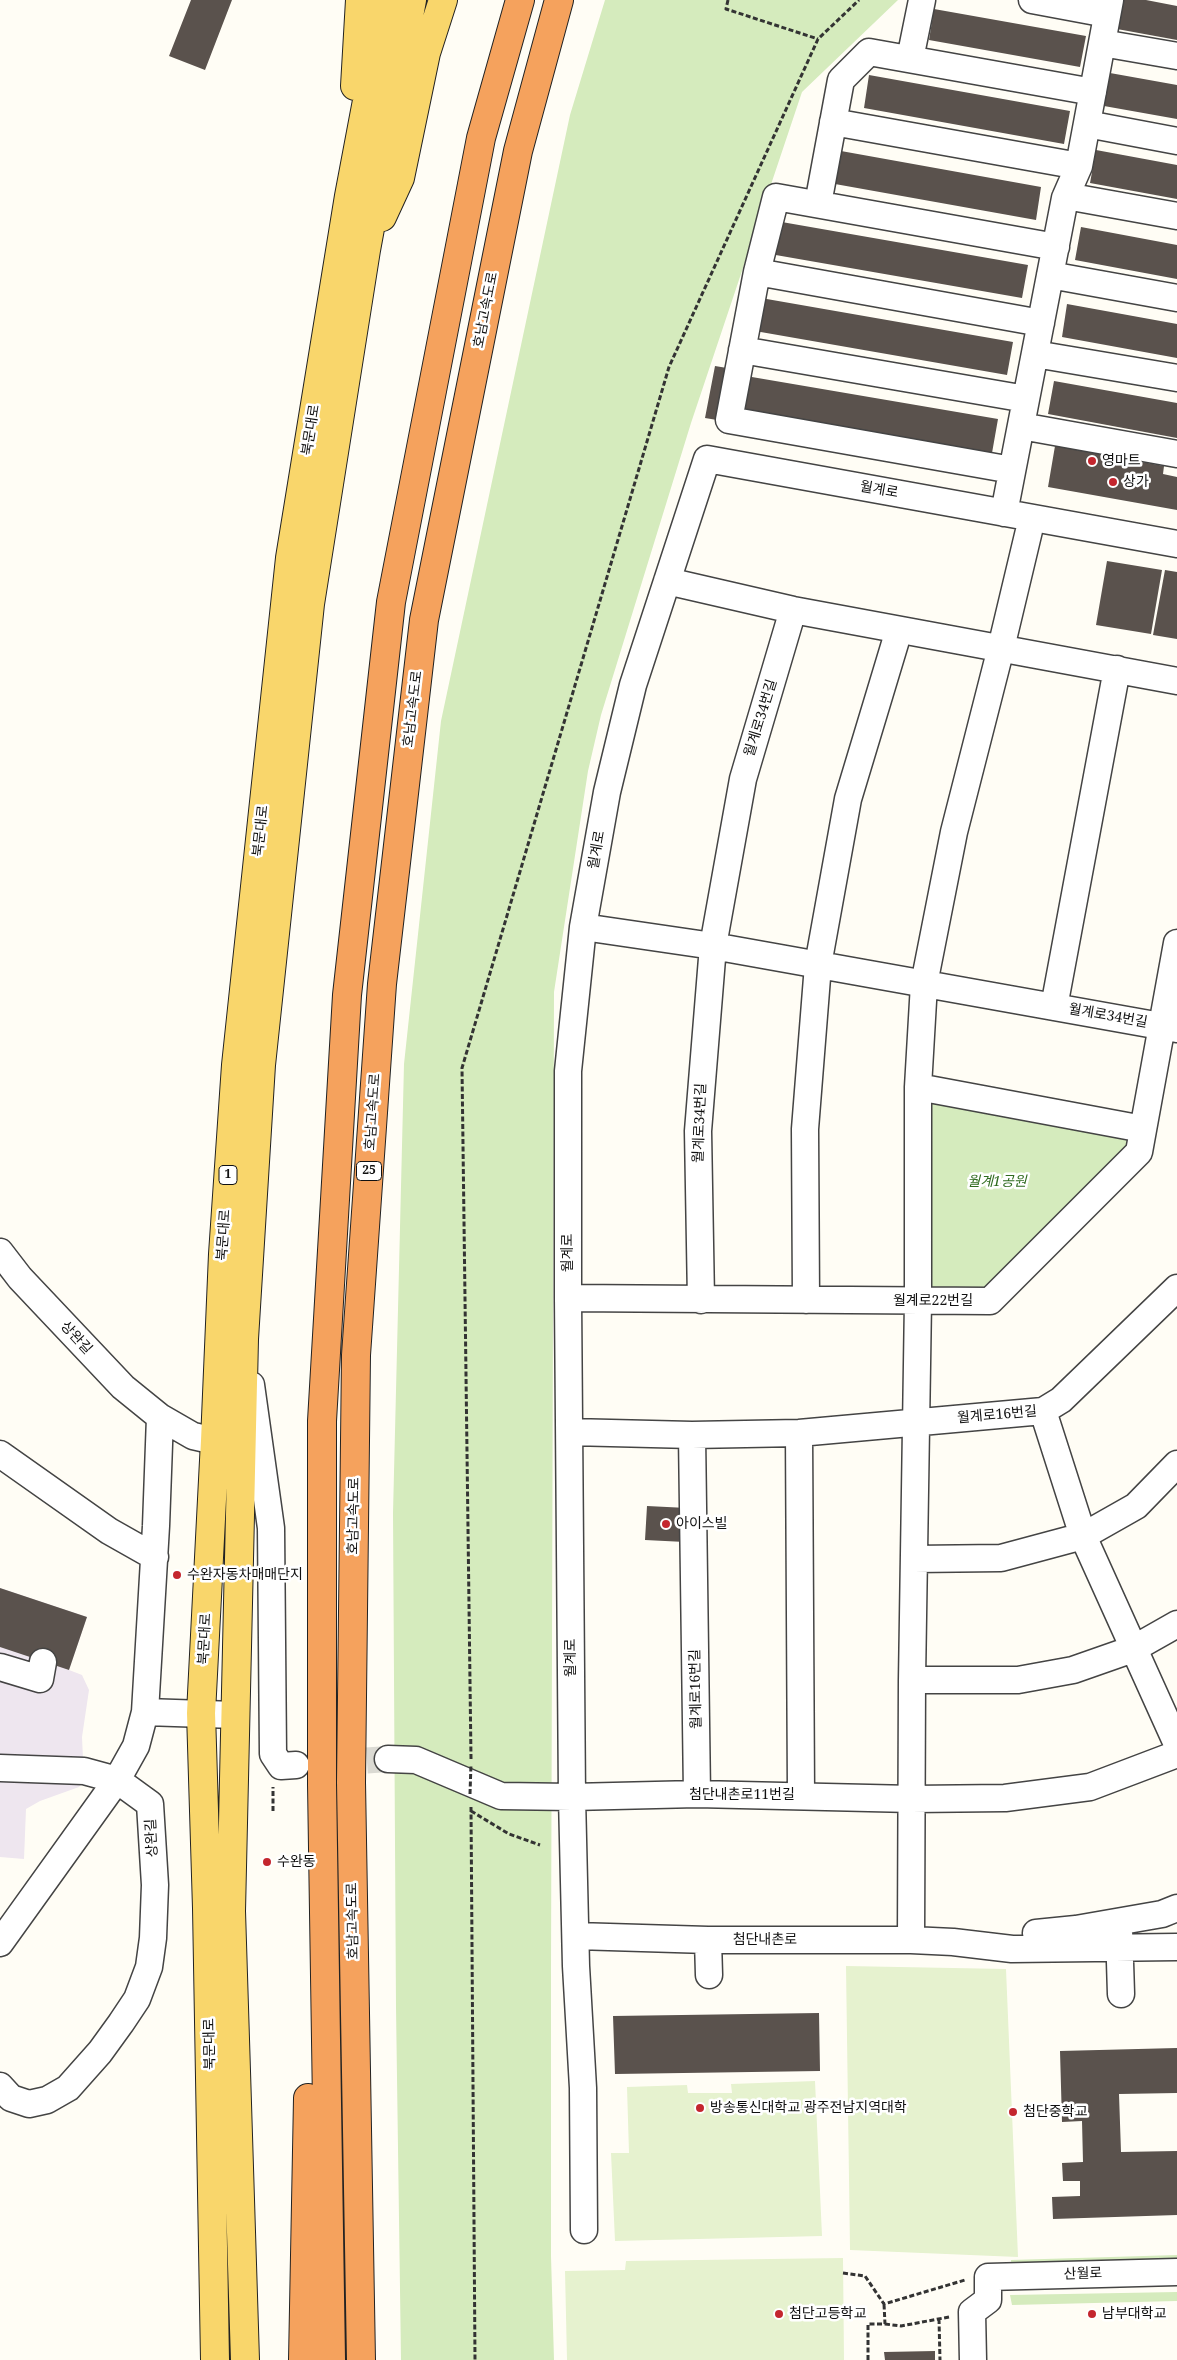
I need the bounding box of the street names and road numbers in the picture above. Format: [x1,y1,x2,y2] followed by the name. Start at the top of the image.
[470,270,502,350] street label: 호남고속도로
[299,403,323,457] street label: 북문대로
[859,478,899,502] street label: 월계로
[400,670,426,748] street label: 호남고속도로
[741,677,781,759] street label: 월계로34번길
[250,805,272,857] street label: 북문대로
[585,830,609,870] street label: 월계로
[1067,1001,1149,1031] street label: 월계로34번길
[362,1073,384,1151] street label: 호남고속도로
[690,1083,710,1163] street label: 월계로34번길
[356,1162,382,1180] road number: 25
[219,1166,237,1184] road number: 1
[214,1209,234,1261] street label: 북문대로
[560,1234,576,1272] street label: 월계로
[893,1293,973,1309] street label: 월계로22번길
[57,1318,95,1358] street label: 상완길
[956,1403,1038,1427] street label: 월계로16번길
[345,1477,363,1555] street label: 호남고속도로
[195,1613,215,1665] street label: 북문대로
[563,1639,579,1677] street label: 월계로
[687,1649,705,1729] street label: 월계로16번길
[689,1787,795,1803] street label: 첨단내촌로11번길
[143,1818,161,1858] street label: 상완길
[344,1882,362,1960] street label: 호남고속도로
[733,1932,797,1948] street label: 첨단내촌로
[201,2018,219,2070] street label: 북문대로
[1063,2265,1103,2283] street label: 산월로

